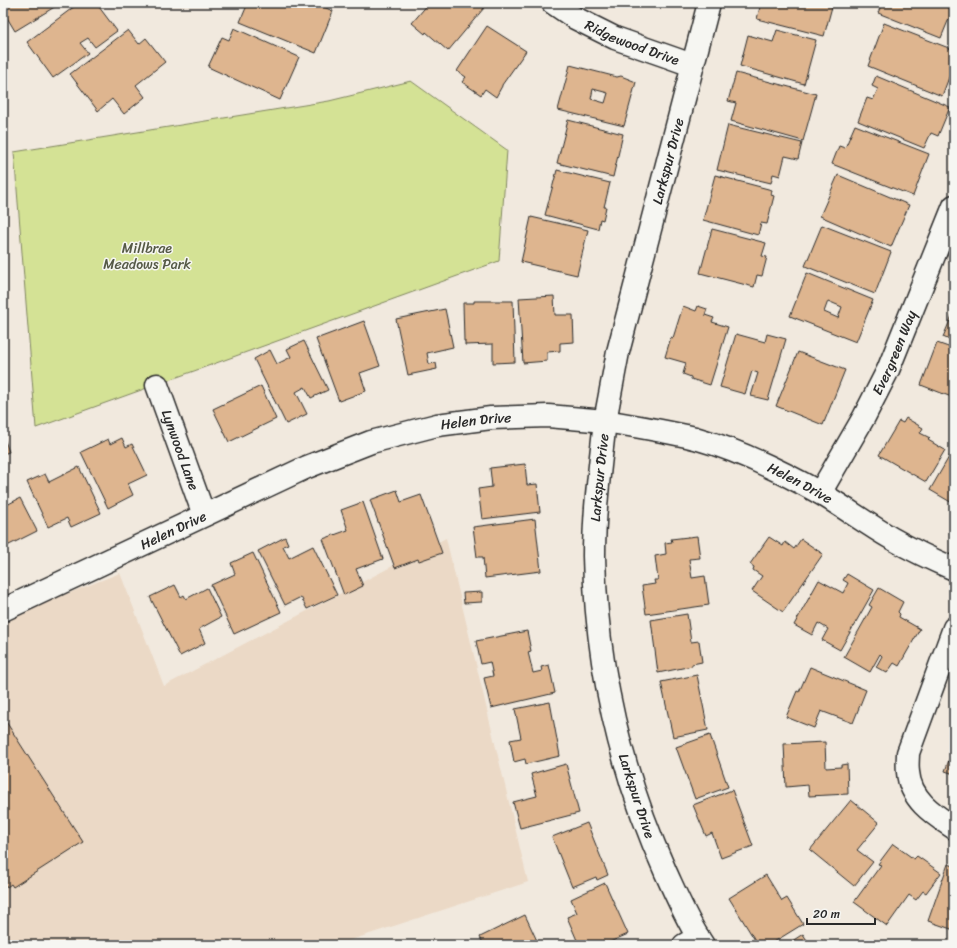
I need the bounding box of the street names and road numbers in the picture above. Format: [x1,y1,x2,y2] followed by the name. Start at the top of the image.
[580,13,683,73] street label: Ridgewood Drive
[645,115,692,207] street label: Larkspur Drive
[865,306,924,400] street label: Evergreen Way
[439,405,512,437] street label: Helen Drive
[154,406,206,494] street label: Lynwood Lane
[583,432,617,522] street label: Larkspur Drive
[763,455,838,511] street label: Helen Drive
[136,504,211,557] street label: Helen Drive
[611,750,662,842] street label: Larkspur Drive

